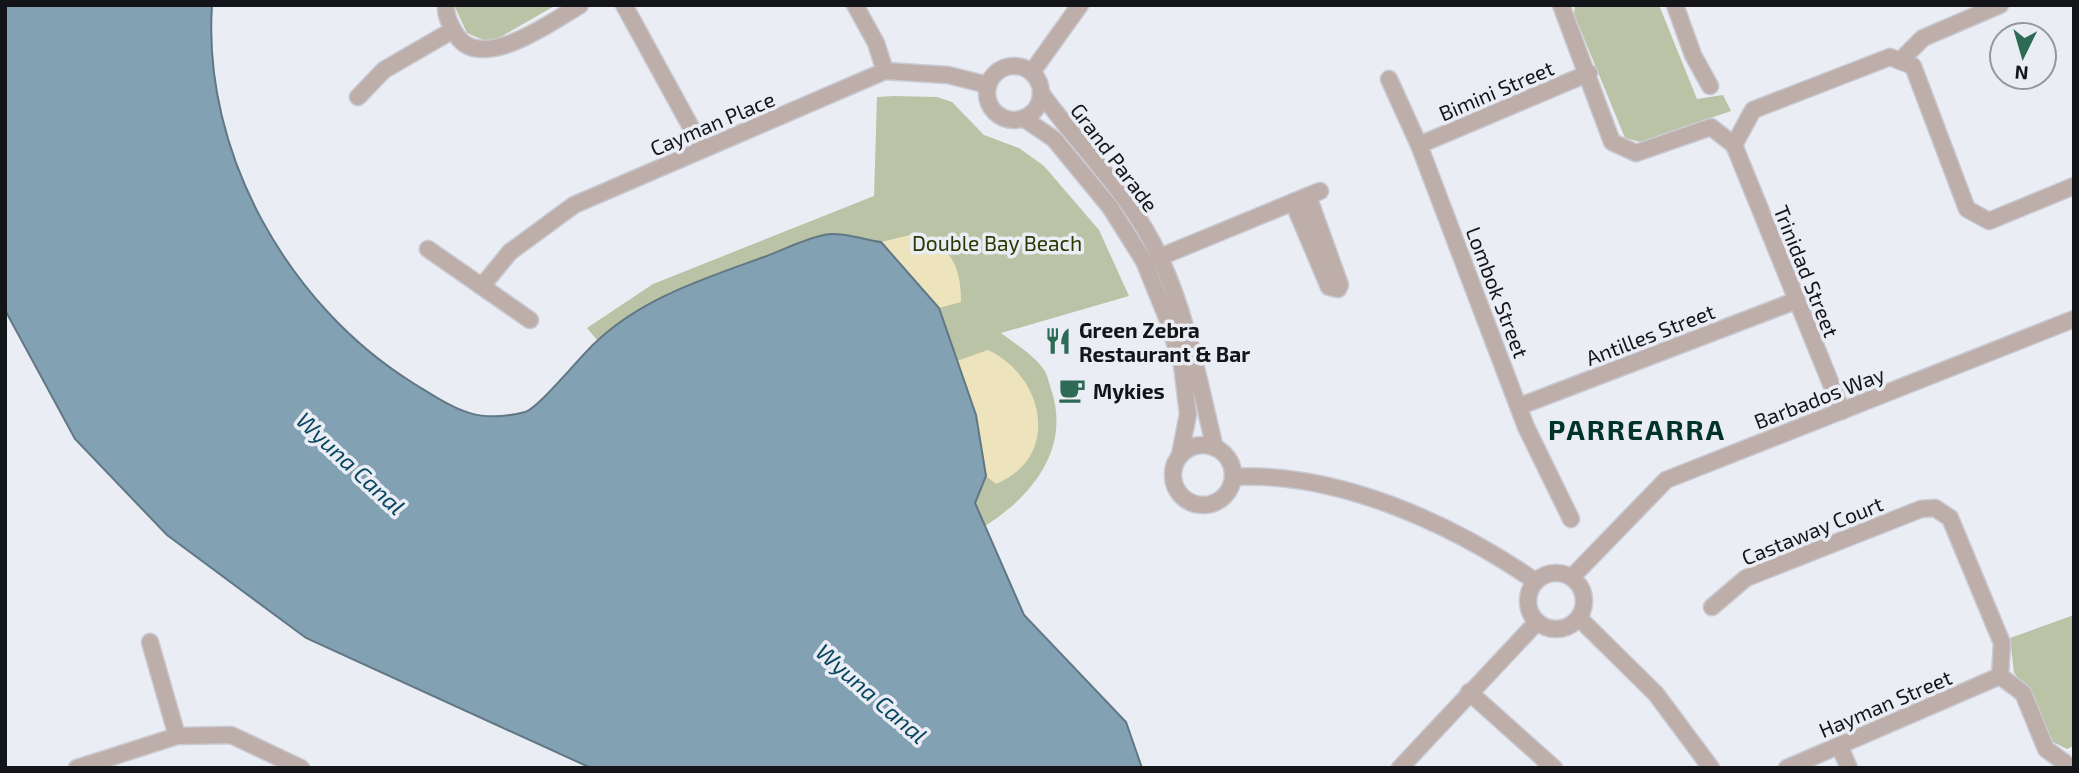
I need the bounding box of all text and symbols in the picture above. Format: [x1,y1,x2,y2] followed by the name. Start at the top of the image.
[1988,21,2058,91] north arrow
[1435,55,1557,125] street label: Bimini Street
[2014,61,2029,85] text: N
[646,86,778,160] street label: Cayman Place
[1066,98,1164,216] street label: Grand Parade
[1769,201,1845,341] street label: Trinidad Street
[1462,223,1534,361] street label: Lombok Street
[912,230,1082,255] park label: Double Bay Beach
[1582,298,1718,370] street label: Antilles Street
[1079,317,1250,366] place label: Green Zebra Restaurant & Bar
[1043,326,1073,356] restaurant icon: Green Zebra Restaurant & Bar
[1750,361,1888,433] street label: Barbados Way
[1057,375,1087,405] cafe icon: Mykies
[1093,378,1165,404] place label: Mykies
[291,406,411,520] water label: Wyuna Canal
[1548,412,1726,446] district label: PARREARRA
[1738,490,1886,570] street label: Castaway Court
[811,637,933,749] water label: Wyuna Canal
[1815,664,1955,742] street label: Hayman Street

